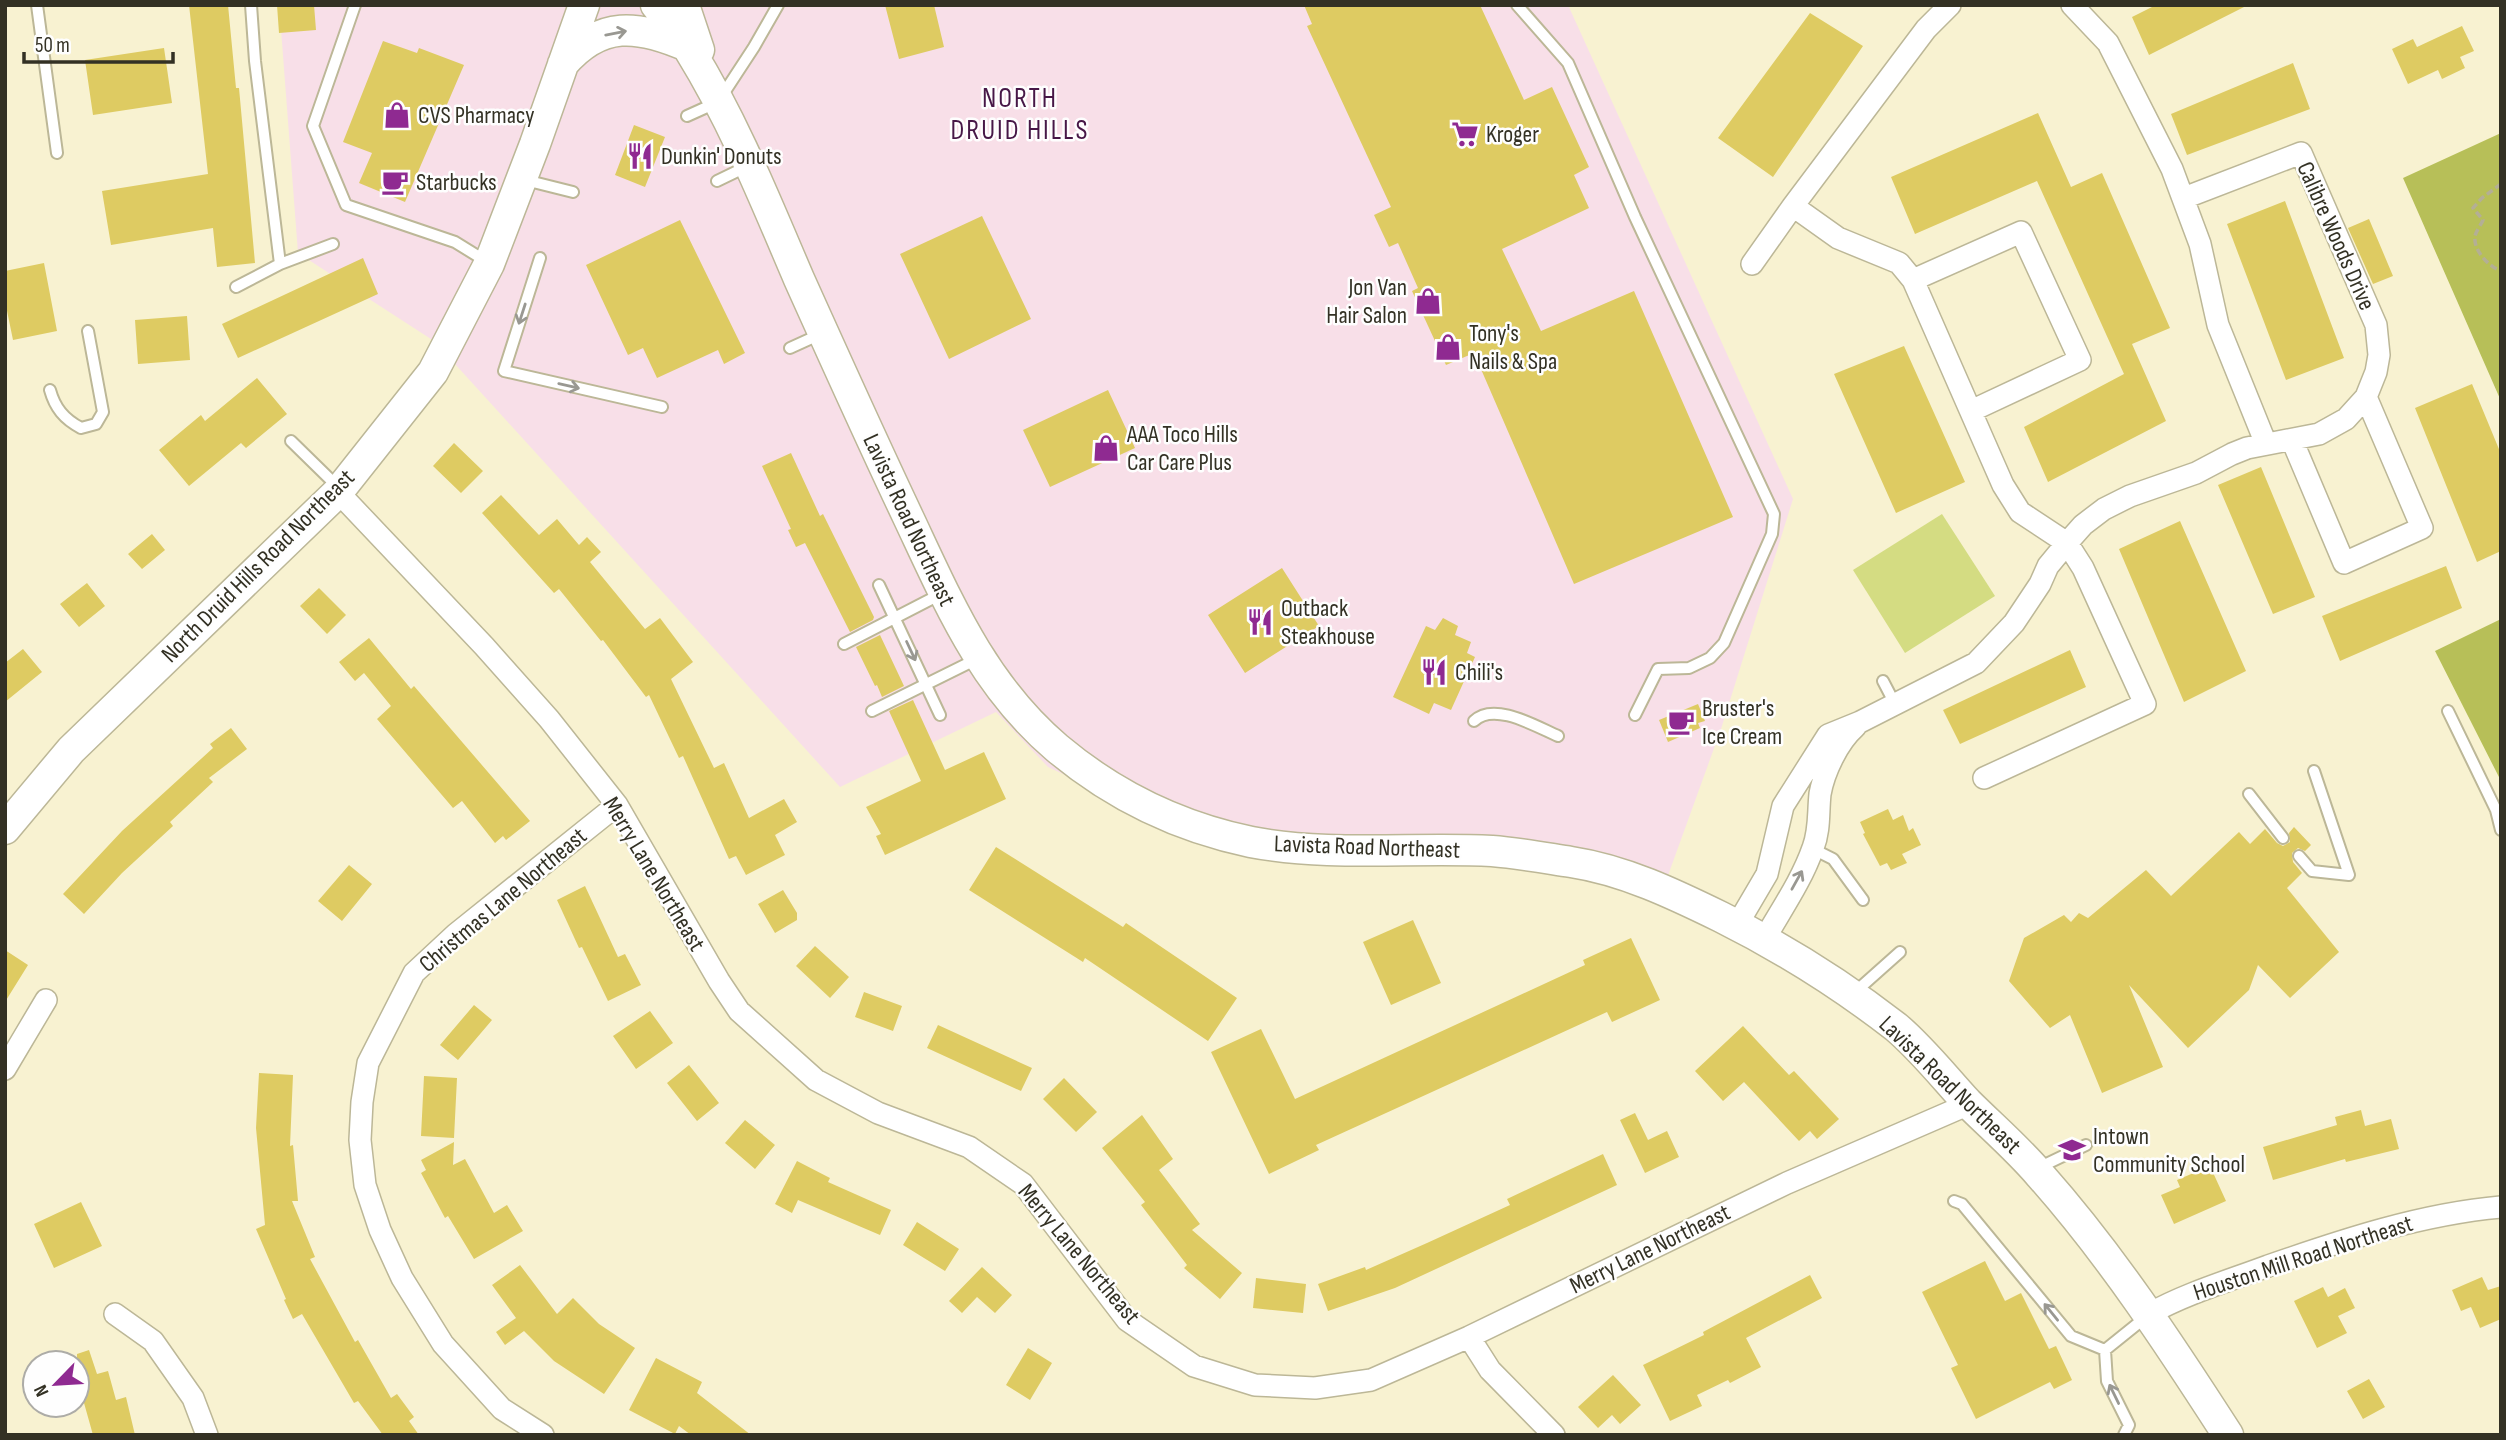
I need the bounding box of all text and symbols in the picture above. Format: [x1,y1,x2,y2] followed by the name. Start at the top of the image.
[24,21,173,65] scale bar
[604,25,627,39] one-way arrow
[35,33,70,58] text: 50 m
[951,82,1089,147] district label: NORTH DRUID HILLS
[382,100,412,130] shop icon: CVS Pharmacy
[418,101,535,130] place label: CVS Pharmacy
[1450,119,1480,149] supermarket icon: Kroger
[1486,120,1539,149] place label: Kroger
[625,141,655,171] restaurant icon: Dunkin' Donuts
[661,142,782,171] place label: Dunkin' Donuts
[2290,157,2382,315] street label: Calibre Woods Drive
[380,167,410,197] cafe icon: Starbucks
[416,168,497,197] place label: Starbucks
[1326,273,1407,330] place label: Jon Van Hair Salon
[1413,286,1443,316] shop icon: Jon Van Hair Salon
[515,303,527,325] one-way arrow
[1469,319,1557,376] place label: Tony's Nails & Spa
[1433,332,1463,362] shop icon: Tony's Nails & Spa
[557,380,580,393] one-way arrow
[1126,420,1238,477] place label: AAA Toco Hills Car Care Plus
[857,430,961,610] street label: Lavista Road Northeast
[1091,433,1121,463] shop icon: AAA Toco Hills Car Care Plus
[155,463,361,669] street label: North Druid Hills Road Northeast
[1281,594,1375,651] place label: Outback Steakhouse
[1245,607,1275,637] restaurant icon: Outback Steakhouse
[905,640,918,661] one-way arrow
[1419,657,1449,687] restaurant icon: Chili's
[1455,658,1503,687] place label: Chili's
[1702,694,1782,751] place label: Bruster's Ice Cream
[1666,707,1696,737] cafe icon: Bruster's Ice Cream
[597,792,711,956] street label: Merry Lane Northeast
[413,821,593,979] street label: Christmas Lane Northeast
[1273,829,1461,865] street label: Lavista Road Northeast
[1790,871,1804,891] one-way arrow
[1873,1010,2027,1160] street label: Lavista Road Northeast
[2093,1122,2245,1179] place label: Intown Community School
[2057,1135,2087,1165] school or university icon: Intown Community School
[1012,1178,1146,1330] street label: Merry Lane Northeast
[1565,1198,1735,1300] street label: Merry Lane Northeast
[2190,1209,2416,1307] street label: Houston Mill Road Northeast
[2043,1304,2058,1322] one-way arrow
[21,1349,91,1419] north arrow
[29,1381,55,1400] text: N
[2106,1384,2120,1405] one-way arrow

